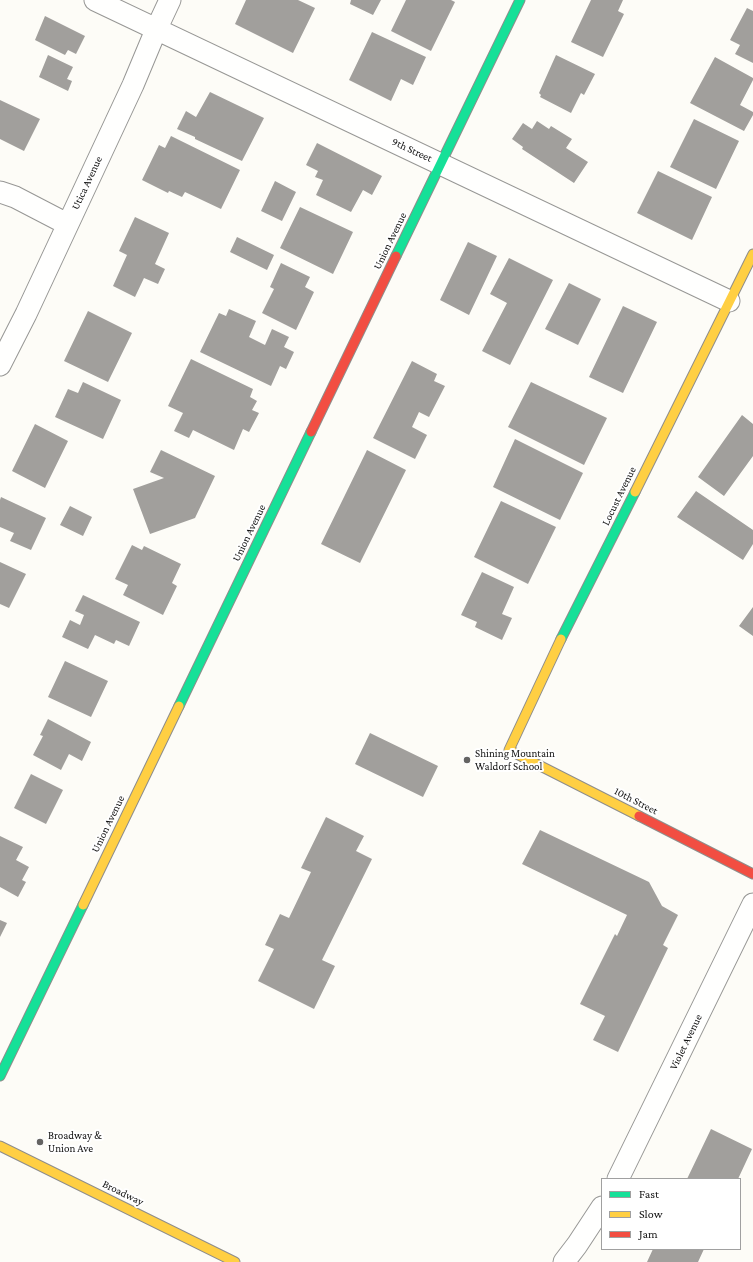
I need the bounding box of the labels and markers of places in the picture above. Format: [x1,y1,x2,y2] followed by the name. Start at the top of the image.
[475,747,555,773] place label: Shining Mountain Waldorf School
[462,755,472,765] marker: Shining Mountain Waldorf School
[48,1129,102,1155] place label: Broadway & Union Ave
[35,1137,45,1147] marker: Broadway & Union Ave

